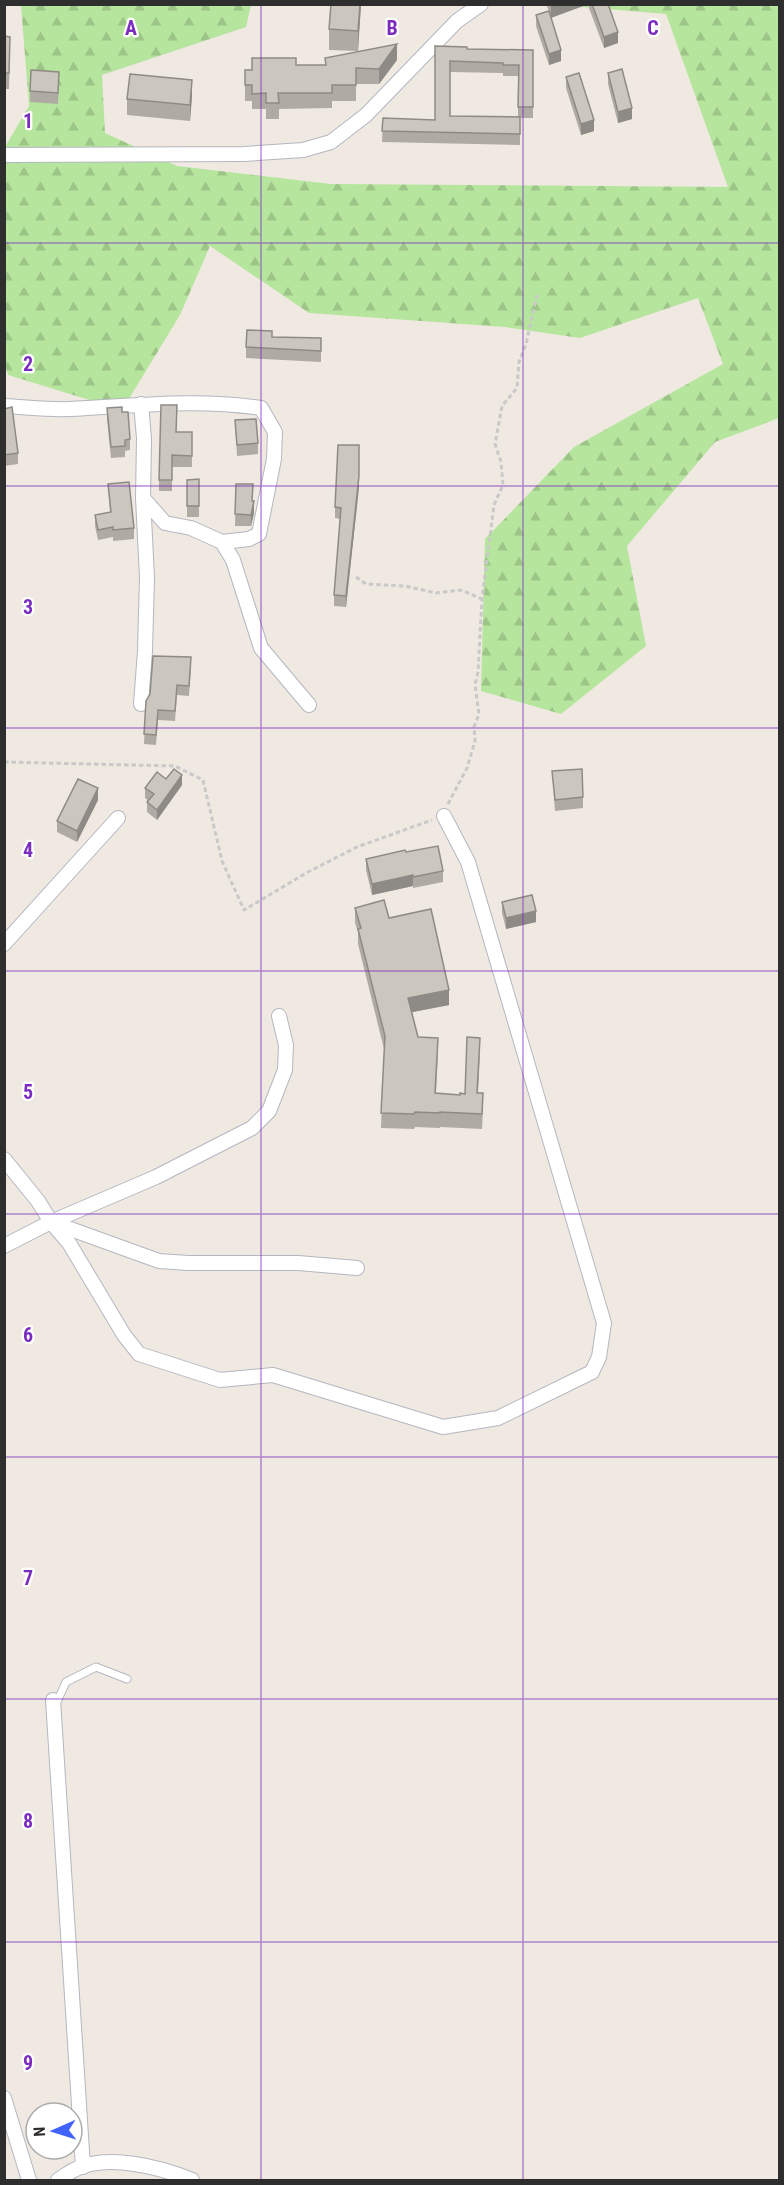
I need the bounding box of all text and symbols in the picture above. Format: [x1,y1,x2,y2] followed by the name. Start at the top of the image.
[125,16,137,40] text: A
[386,16,398,40] text: B
[647,16,659,40] text: C
[23,109,33,133] text: 1
[23,352,33,376] text: 2
[23,595,33,619] text: 3
[23,838,33,862] text: 4
[23,1080,33,1104] text: 5
[23,1323,33,1347] text: 6
[23,1566,33,1590] text: 7
[23,1809,33,1833] text: 8
[23,2051,33,2075] text: 9
[24,2101,84,2161] north arrow
[30,2126,49,2137] text: N

